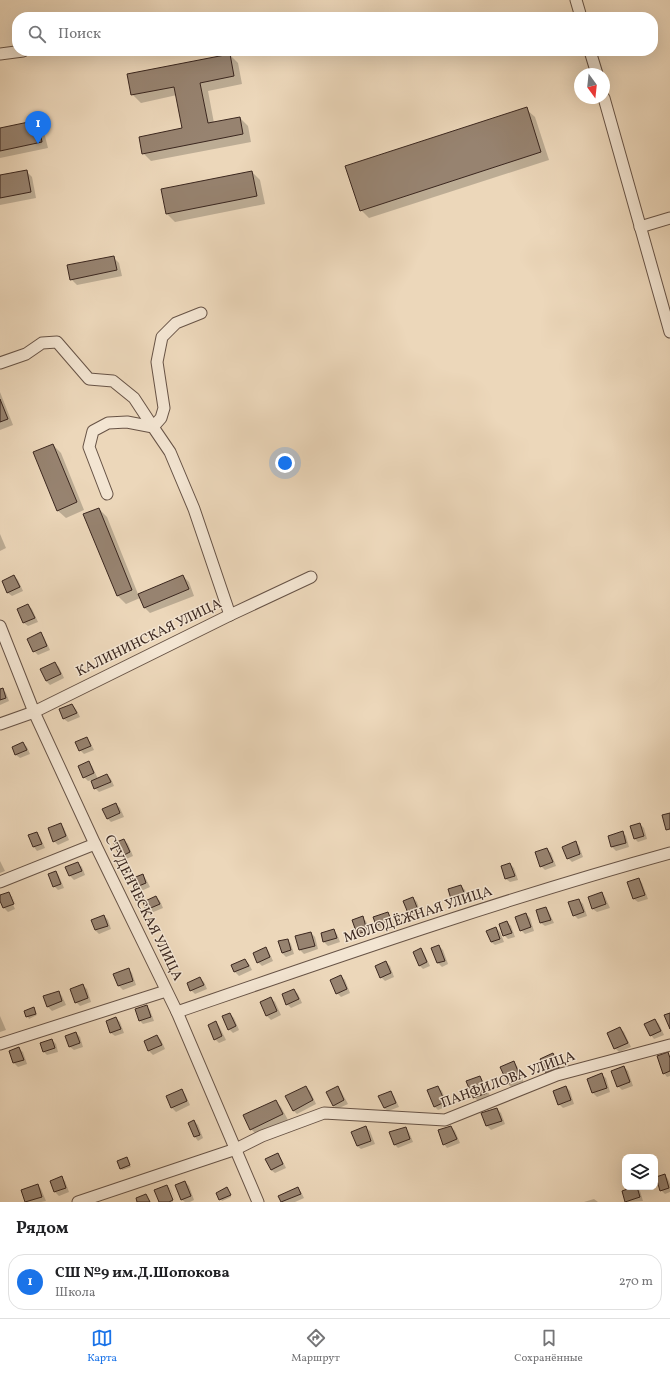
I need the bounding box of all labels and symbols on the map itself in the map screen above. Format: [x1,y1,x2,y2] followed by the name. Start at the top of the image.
[574,68,610,104] north arrow
[25,111,51,144] pin: 1
[275,453,295,473] your location
[73,594,225,682] street label: КАЛИНИНСКАЯ УЛИЦА
[99,832,187,984] street label: СТУДЕНЧЕСКАЯ УЛИЦА
[341,882,495,948] street label: МОЛОДЁЖНАЯ УЛИЦА
[438,1047,578,1113] street label: ПАНФИЛОВА УЛИЦА

